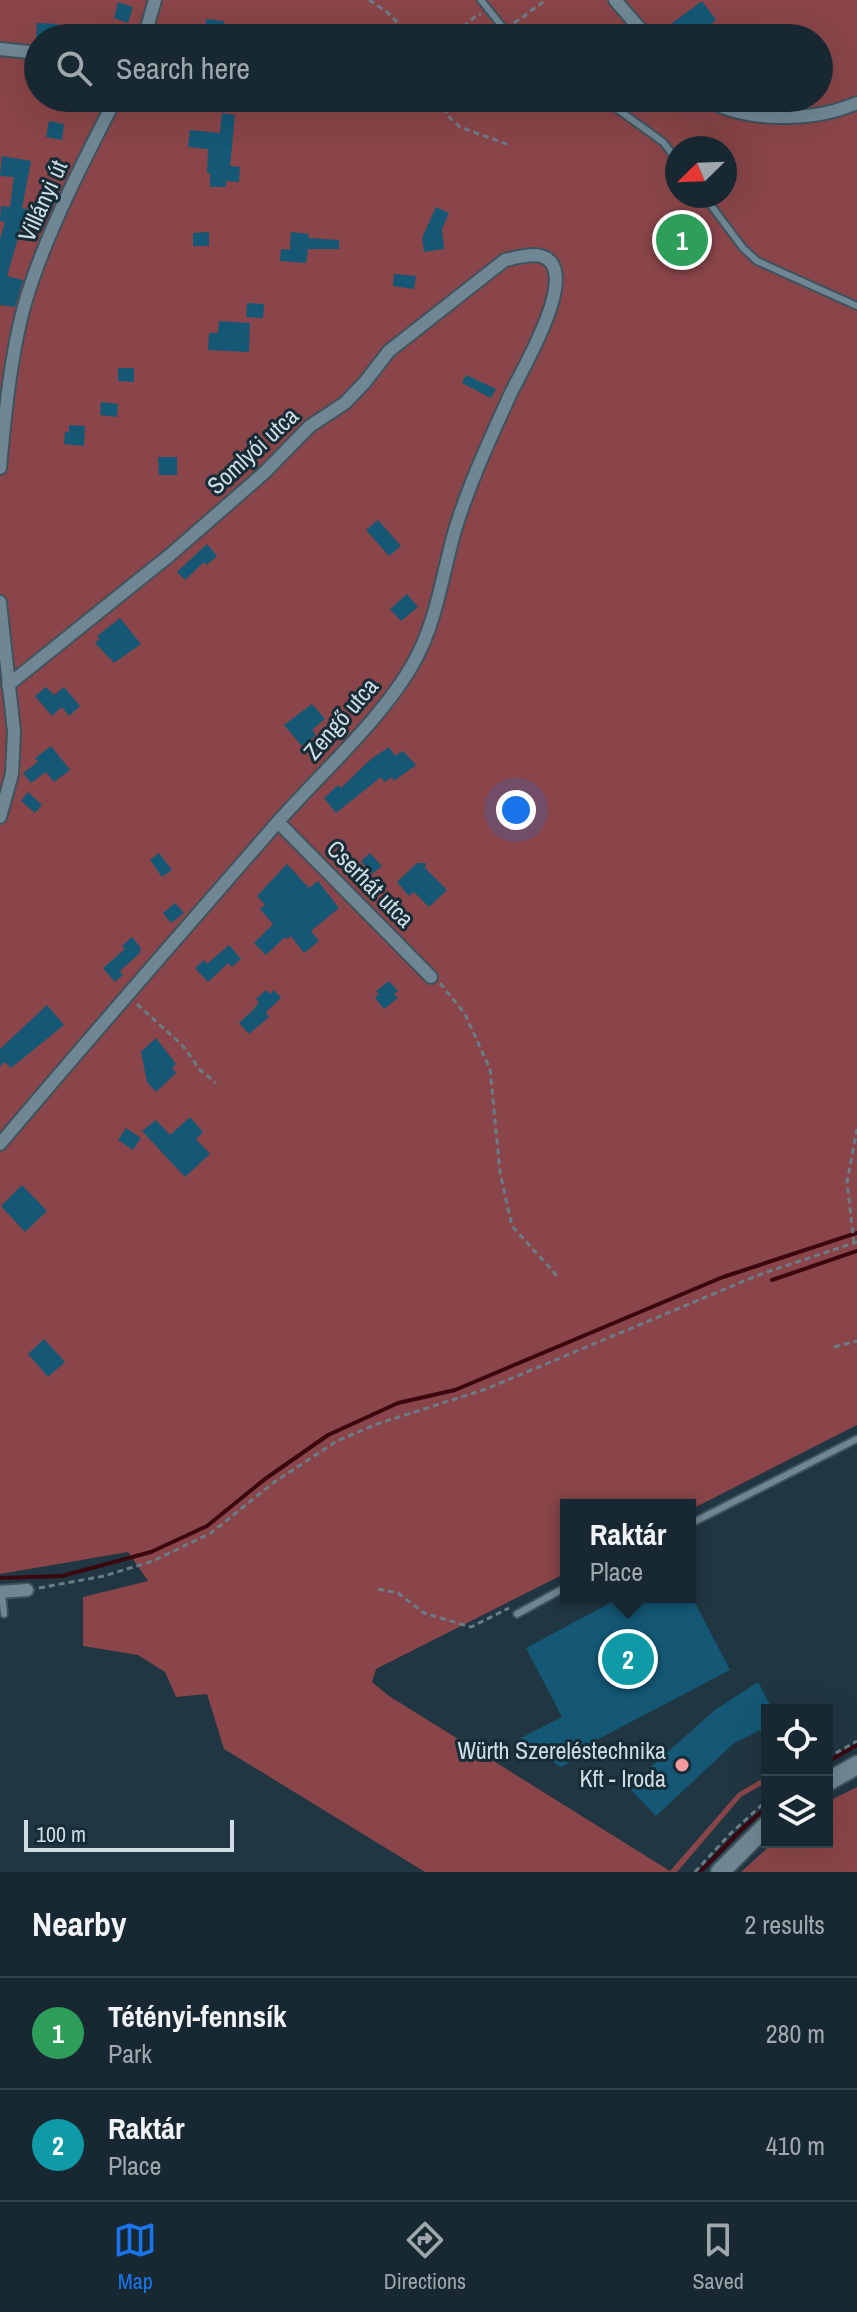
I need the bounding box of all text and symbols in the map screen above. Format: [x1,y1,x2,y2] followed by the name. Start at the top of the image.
[24,24,833,112] search box
[52,46,96,90] icon: search
[116,48,250,88] text: Search here
[665,136,737,208] north arrow
[10,154,74,246] street label: Villányi út
[656,210,708,270] pin: 1
[200,400,305,501] street label: Somlyói utca
[296,671,385,766] street label: Zengő utca
[496,790,536,830] your location
[320,833,422,934] street label: Cserhát utca
[560,1499,696,1603] popup
[590,1514,666,1554] text: Raktár
[590,1554,643,1589] text: Place
[602,1629,654,1689] pin: 2
[761,1704,833,1848] map controls
[761,1704,833,1776] button: locate
[457,1734,666,1794] place label: Würth Szereléstechnika Kft - Iroda
[673,1756,691,1774] marker: Würth Szereléstechnika Kft - Iroda
[761,1776,833,1848] button: layers
[24,1816,234,1852] scale bar
[36,1819,86,1849] text: 100 m
[32,1901,127,1947] text: Nearby
[744,1907,825,1942] text: 2 results
[108,1996,287,2036] text: Tétényi-fennsík
[52,2016,64,2051] text: 1
[766,2016,825,2051] text: 280 m
[108,2036,152,2071] text: Park
[108,2108,185,2148] text: Raktár
[52,2128,64,2163] text: 2
[766,2128,825,2163] text: 410 m
[108,2148,161,2183] text: Place
[113,2218,157,2296] tab: Map
[384,2218,466,2296] tab: Directions
[693,2218,744,2296] tab: Saved

